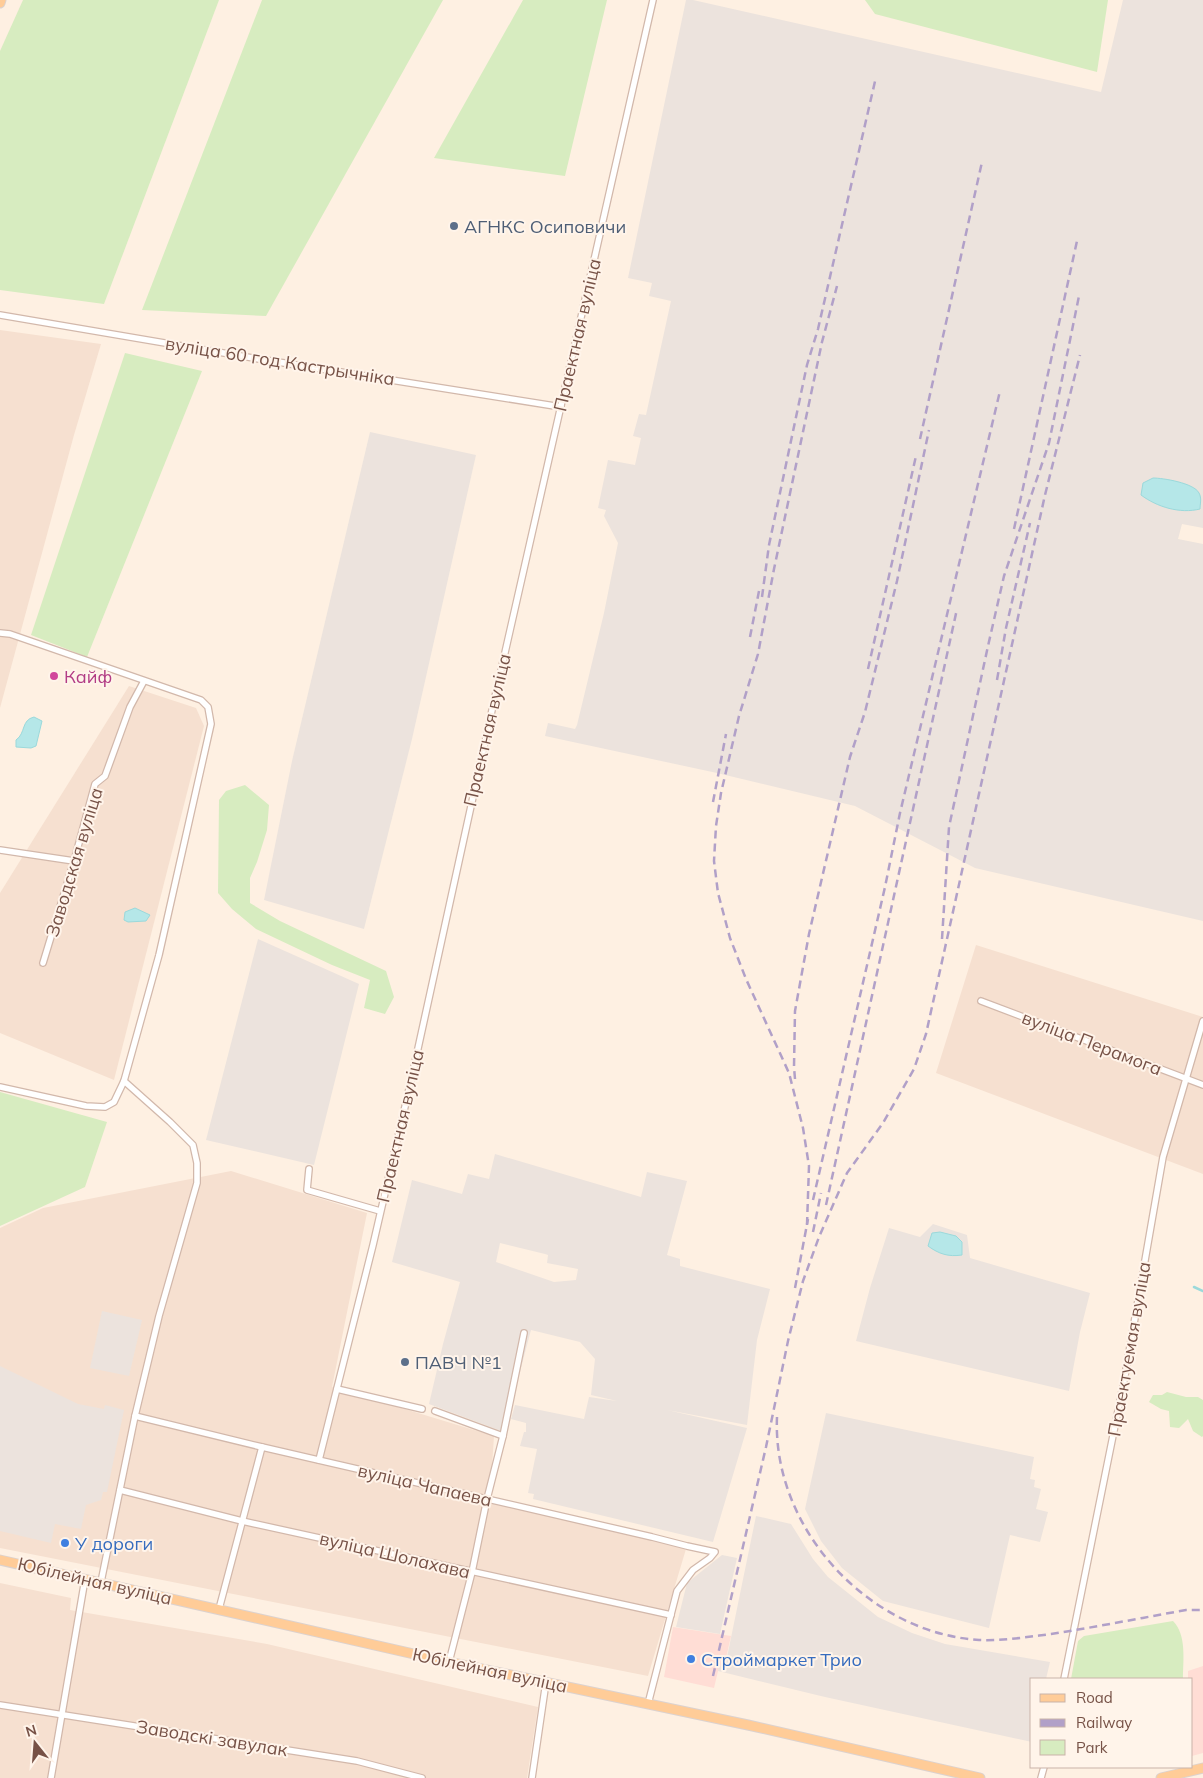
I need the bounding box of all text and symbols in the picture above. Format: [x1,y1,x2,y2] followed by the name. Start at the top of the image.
[464,215,626,238] place label: АГНКС Осиповичи
[448,220,460,232] marker: АГНКС Осиповичи
[548,256,606,414] street label: Праектная вуліца
[164,332,396,390] street label: вуліца 60 год Кастрычніка
[458,651,516,809] street label: Праектная вуліца
[64,665,112,688] place label: Кайф
[48,670,60,682] marker: Кайф
[40,785,108,939] street label: Заводская вуліца
[1019,1006,1165,1080] street label: вуліца Перамога
[371,1047,429,1205] street label: Праектная вуліца
[1102,1260,1156,1438] street label: Праектуемая вуліца
[415,1351,502,1374] place label: ПАВЧ №1
[399,1356,411,1368] marker: ПАВЧ №1
[356,1458,494,1512] street label: вуліца Чапаева
[317,1526,473,1584] street label: вуліца Шолахава
[74,1532,153,1555] place label: У дороги
[59,1537,71,1549] marker: У дороги
[16,1552,174,1610] street label: Юбілейная вуліца
[411,1642,569,1698] street label: Юбілейная вуліца
[701,1648,862,1671] place label: Строймаркет Трио
[685,1653,697,1665] marker: Строймаркет Трио
[1030,1678,1193,1768] legend
[1076,1688,1113,1707] text: Road
[1076,1713,1132,1732] text: Railway
[135,1715,290,1761] street label: Заводскі завулак
[10,1718,60,1768] north arrow
[24,1720,39,1741] text: N
[1076,1738,1108,1757] text: Park

